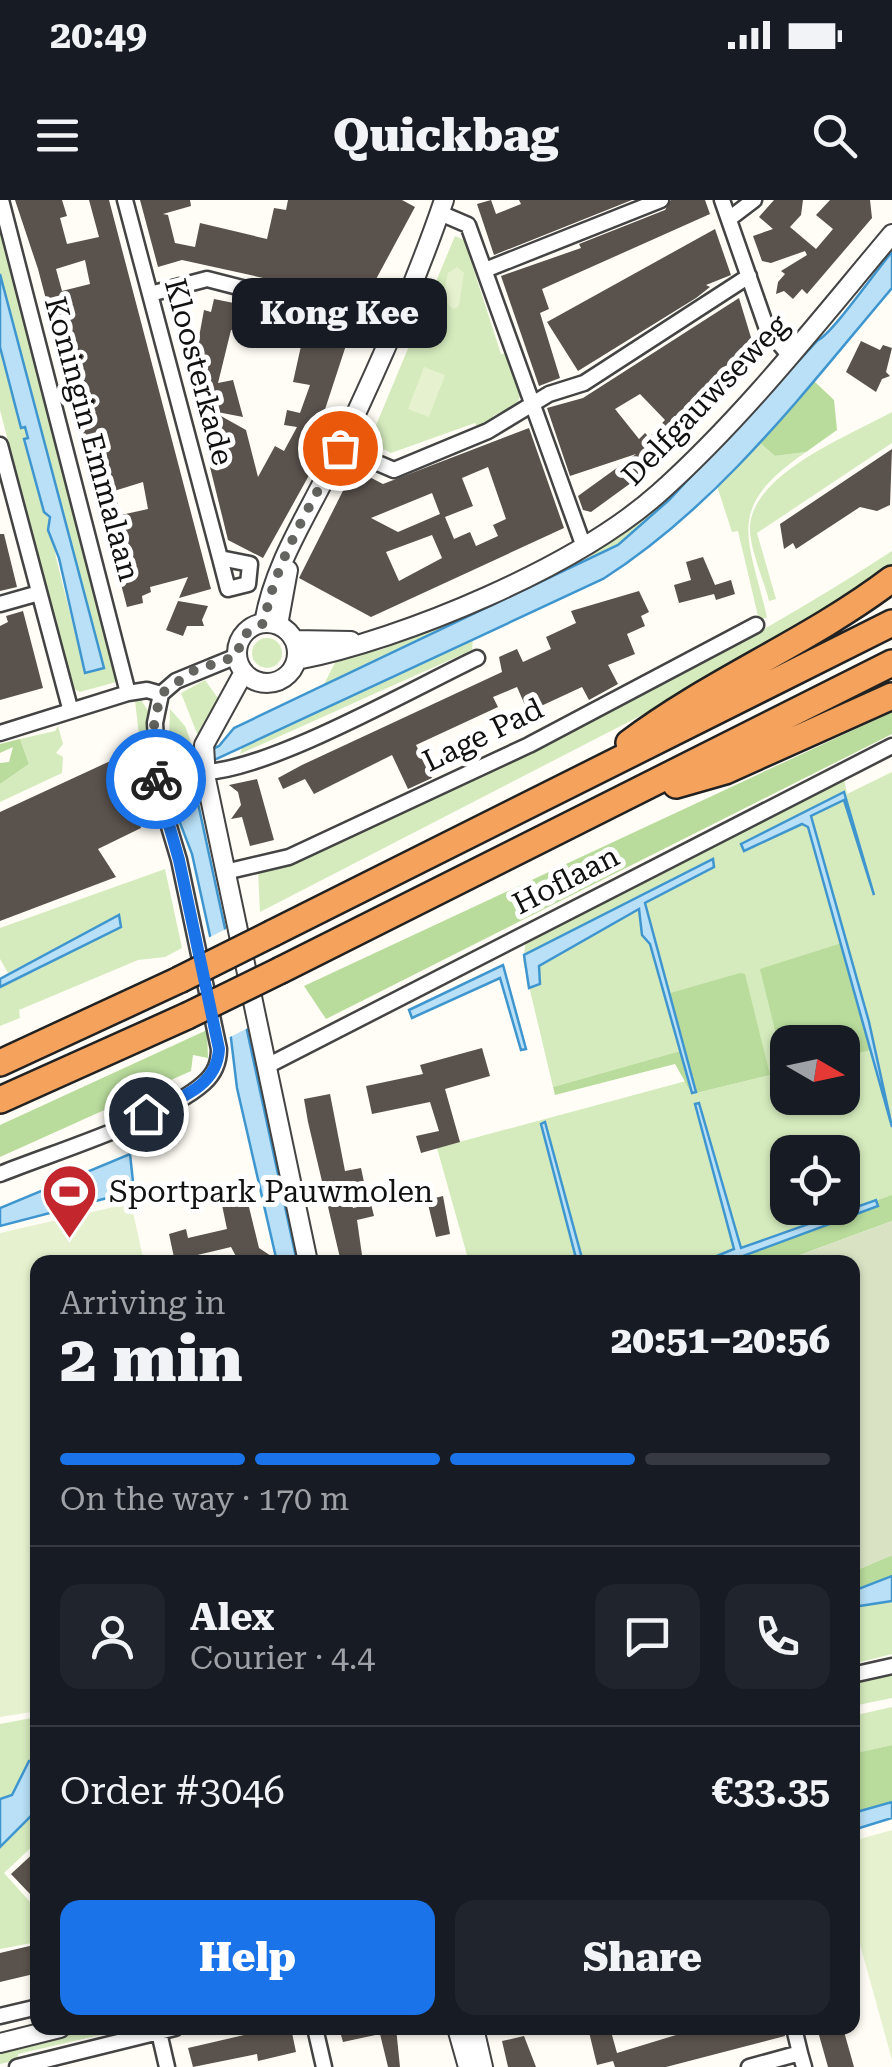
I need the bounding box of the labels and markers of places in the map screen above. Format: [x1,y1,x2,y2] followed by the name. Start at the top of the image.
[232,278,448,348] callout: Kong Kee
[298,406,383,491] pin
[104,1072,189,1157] pin
[40,1162,100,1241] sports icon: Sportpark Pauwmolen
[109,1174,433,1209] place label: Sportpark Pauwmolen

